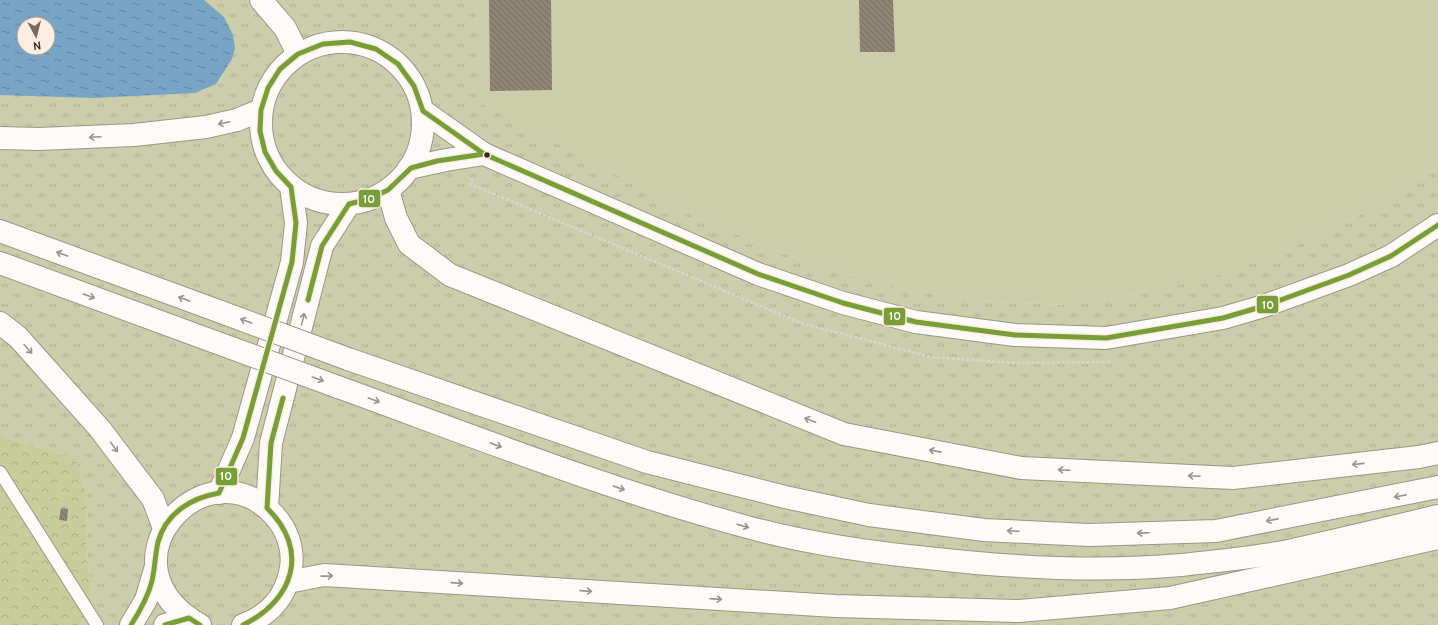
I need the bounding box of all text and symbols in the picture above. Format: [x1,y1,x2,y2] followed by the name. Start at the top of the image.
[16,16,56,56] north arrow
[33,39,42,53] text: N
[218,119,231,127] one-way arrow
[89,133,102,140] one-way arrow
[482,150,492,160] unlabelled marker
[358,189,381,208] line badge: 10
[363,192,375,206] text: 10
[55,250,68,257] one-way arrow
[83,292,95,300] one-way arrow
[178,294,190,302] one-way arrow
[1256,295,1279,314] line badge: 10
[1262,298,1274,312] text: 10
[883,307,906,326] line badge: 10
[889,309,901,323] text: 10
[300,313,308,326] one-way arrow
[240,317,252,325] one-way arrow
[24,344,33,354] one-way arrow
[311,376,323,384] one-way arrow
[368,397,380,405] one-way arrow
[804,416,816,424] one-way arrow
[109,442,118,453] one-way arrow
[490,442,503,449] one-way arrow
[929,447,942,455] one-way arrow
[1352,460,1365,468] one-way arrow
[1058,466,1071,473] one-way arrow
[215,467,238,486] line badge: 10
[220,469,232,483] text: 10
[1188,472,1201,480] one-way arrow
[612,485,625,492] one-way arrow
[1394,492,1407,500] one-way arrow
[1266,516,1279,524] one-way arrow
[737,523,750,530] one-way arrow
[1007,528,1020,535] one-way arrow
[1137,529,1150,537] one-way arrow
[320,572,333,579] one-way arrow
[450,579,463,587] one-way arrow
[579,587,592,595] one-way arrow
[709,595,722,603] one-way arrow

